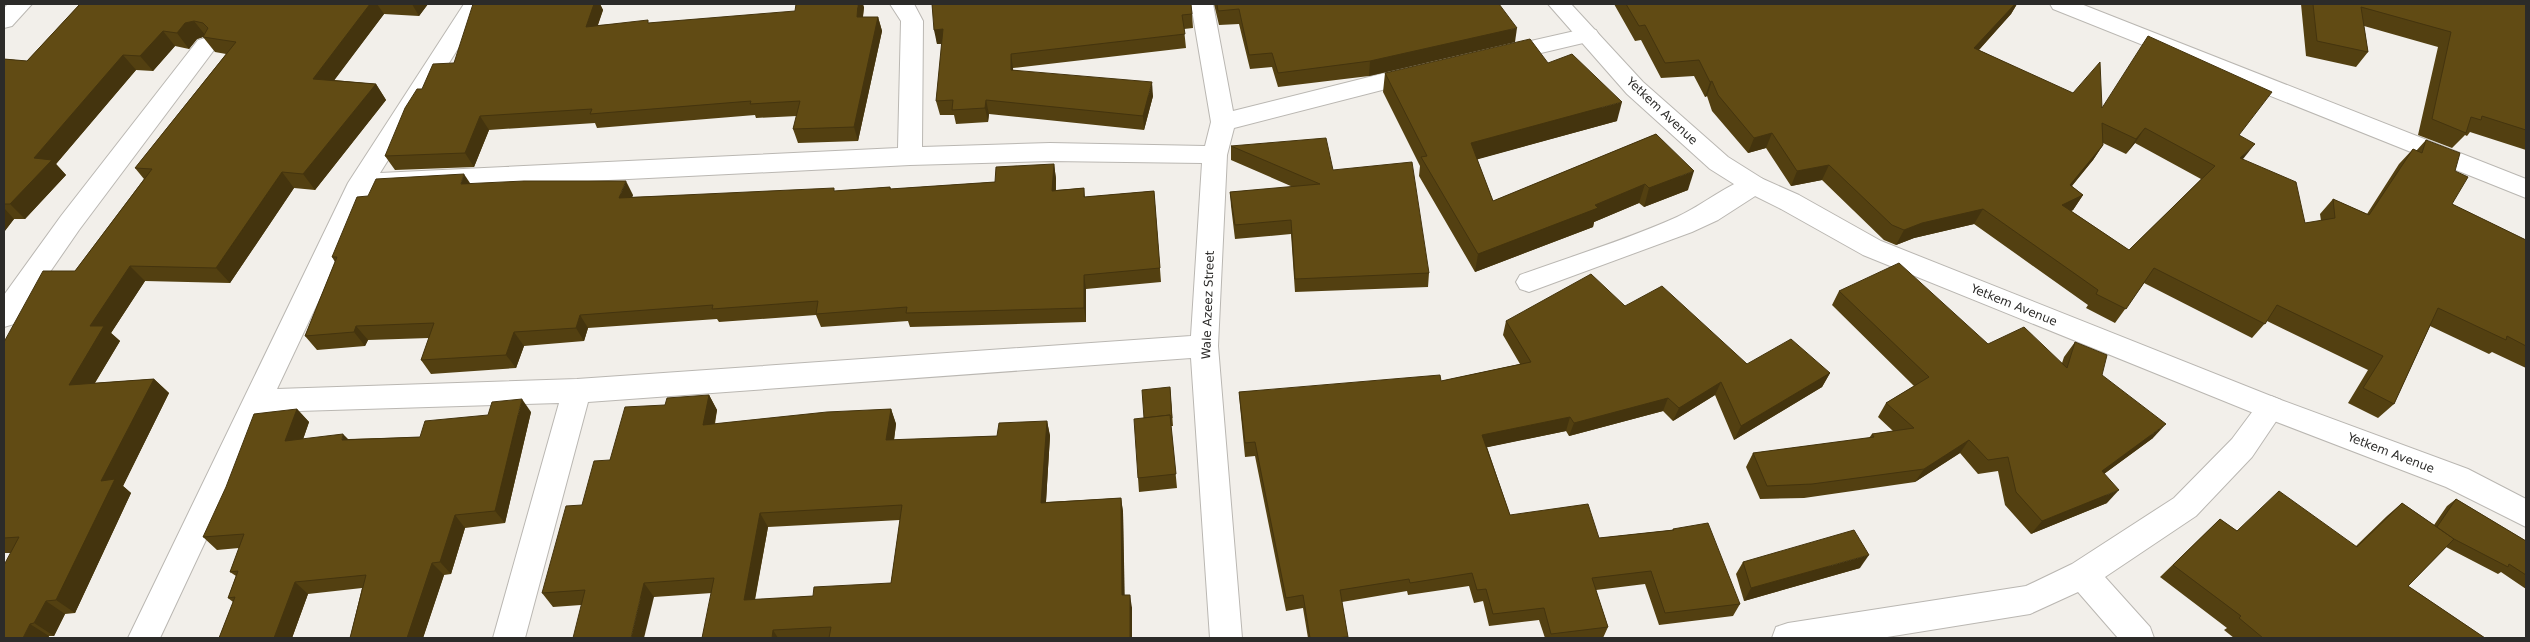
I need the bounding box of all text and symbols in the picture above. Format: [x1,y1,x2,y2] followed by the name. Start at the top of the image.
[1623,74,1700,147] street label: Yetkem Avenue
[1199,250,1217,360] street label: Wale Azeez Street
[1968,281,2059,329] street label: Yetkem Avenue
[2345,430,2436,476] street label: Yetkem Avenue

